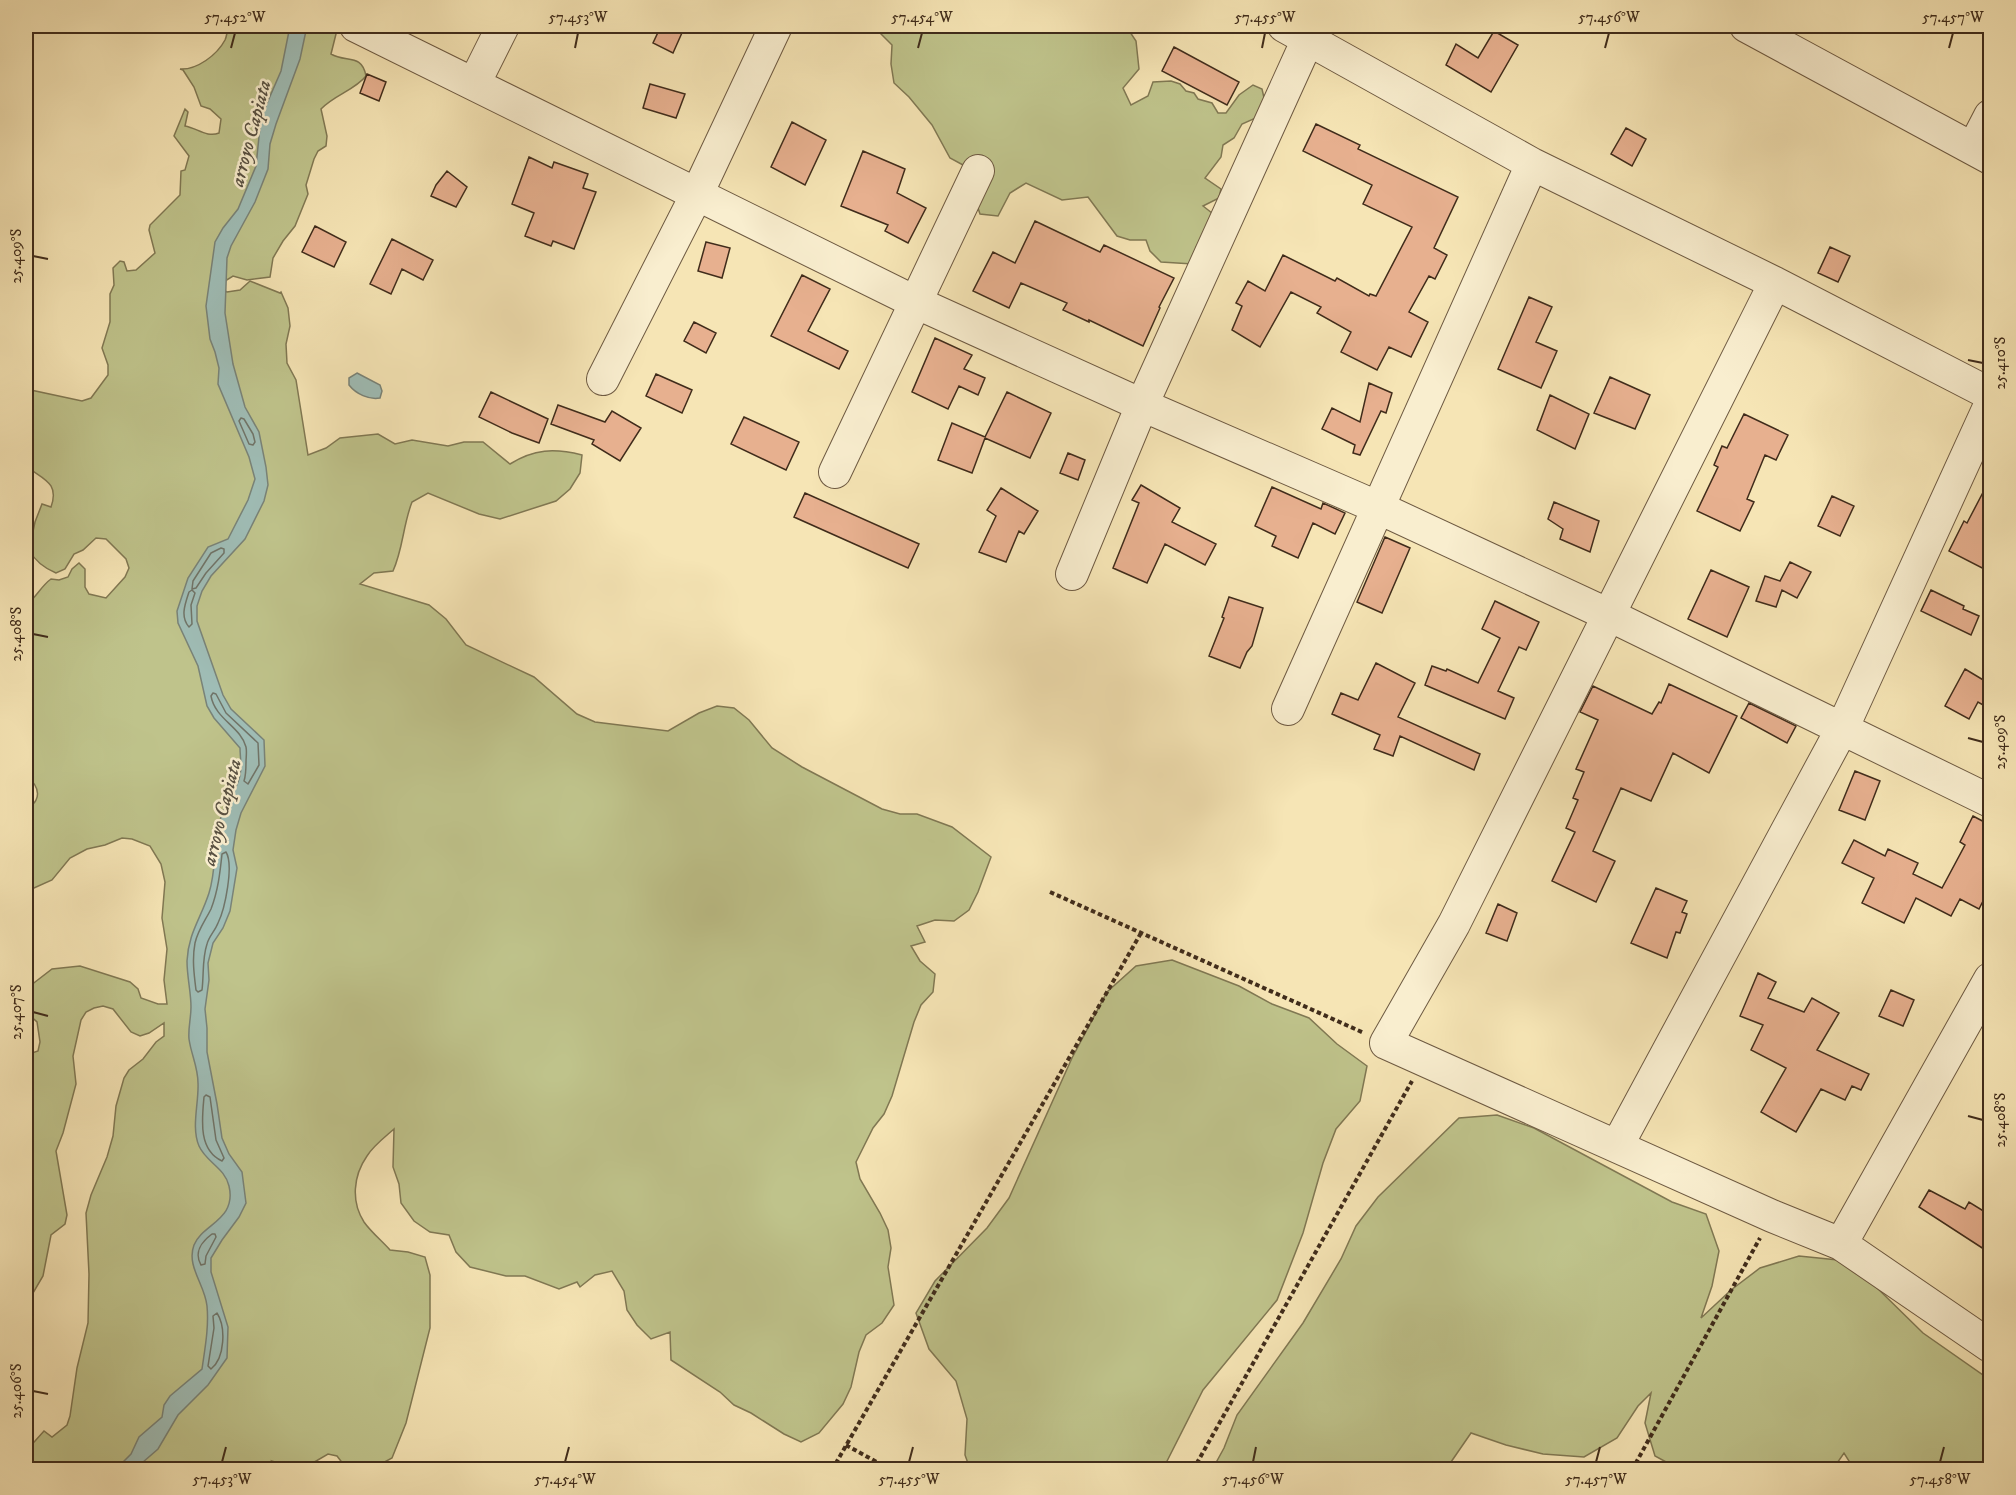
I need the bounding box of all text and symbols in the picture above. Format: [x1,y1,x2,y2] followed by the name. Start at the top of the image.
[205,8,266,27] text: 57.452°W
[548,8,608,27] text: 57.453°W
[891,8,953,27] text: 57.454°W
[1235,8,1296,27] text: 57.455°W
[1578,8,1640,27] text: 57.456°W
[1922,8,1984,27] text: 57.457°W
[225,78,278,190] water label: arroyo Capiata
[7,228,26,283] text: 25.409°S
[1991,336,2010,389] text: 25.410°S
[7,606,26,661] text: 25.408°S
[1991,714,2010,769] text: 25.409°S
[197,756,248,869] water label: arroyo Capiata
[7,984,26,1040] text: 25.407°S
[1991,1092,2010,1147] text: 25.408°S
[7,1363,26,1419] text: 25.406°S
[192,1470,252,1489] text: 57.453°W
[534,1470,596,1489] text: 57.454°W
[879,1470,940,1489] text: 57.455°W
[1222,1470,1284,1489] text: 57.456°W
[1565,1470,1627,1489] text: 57.457°W
[1910,1470,1971,1489] text: 57.458°W

